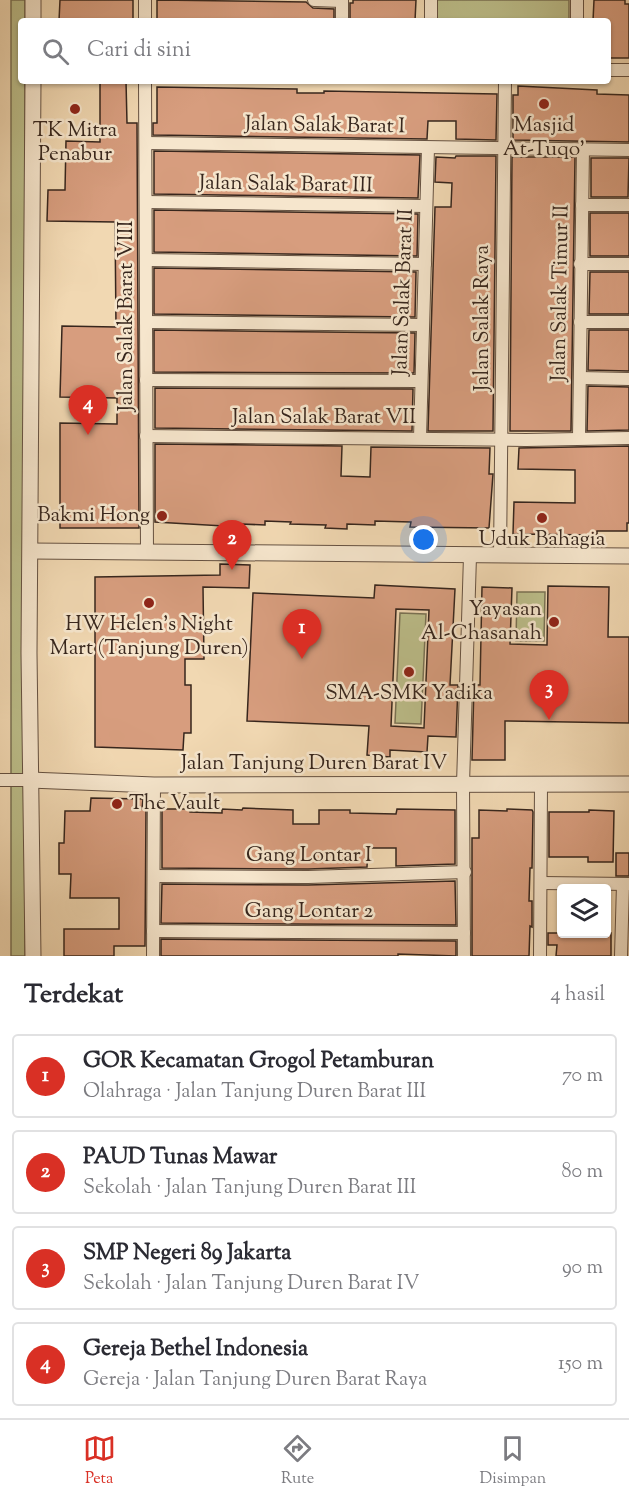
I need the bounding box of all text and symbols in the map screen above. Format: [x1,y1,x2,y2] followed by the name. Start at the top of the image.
[18,18,611,84] search box
[39,35,72,68] icon: search
[87,35,191,67] text: Cari di sini
[537,97,551,111] marker: Masjid At-Tuqo'
[68,102,82,116] marker: TK Mitra Penabur
[244,110,406,142] street label: Jalan Salak Barat I
[503,111,585,165] place label: Masjid At-Tuqo'
[33,116,117,170] place label: TK Mitra Penabur
[198,168,373,202] street label: Jalan Salak Barat III
[544,204,578,383] street label: Jalan Salak Timur II
[386,208,422,377] street label: Jalan Salak Barat II
[112,220,142,413] street label: Jalan Salak Barat VIII
[468,244,498,392] street label: Jalan Salak Raya
[68,386,107,435] pin: 4
[231,403,416,433] street label: Jalan Salak Barat VII
[37,501,150,531] place label: Bakmi Hong
[155,509,169,523] marker: Bakmi Hong
[535,511,549,525] marker: Uduk Bahagia
[212,520,252,570] pin: 2
[409,525,438,554] your location
[479,525,606,555] place label: Uduk Bahagia
[421,595,542,649] place label: Yayasan Al-Chasanah
[142,596,156,610] marker: HW Helen's Night Mart (Tanjung Duren)
[49,610,249,664] place label: HW Helen's Night Mart (Tanjung Duren)
[282,610,322,659] pin: 1
[547,615,561,629] marker: Yayasan Al-Chasanah
[402,665,416,679] marker: SMA-SMK Yadika
[530,670,568,720] pin: 3
[325,679,493,709] place label: SMA-SMK Yadika
[180,749,447,779] street label: Jalan Tanjung Duren Barat IV
[129,789,220,819] place label: The Vault
[110,797,124,811] marker: The Vault
[246,841,372,871] street label: Gang Lontar I
[557,884,611,938] map controls
[557,884,611,938] button: layers
[245,897,374,927] street label: Gang Lontar 2
[24,977,123,1014] text: Terdekat
[551,981,605,1010] text: 4 hasil
[83,1046,434,1078] text: GOR Kecamatan Grogol Petamburan
[42,1062,49,1091] text: 1
[562,1062,603,1091] text: 70 m
[83,1078,426,1107] text: Olahraga · Jalan Tanjung Duren Barat III
[83,1142,277,1174] text: PAUD Tunas Mawar
[41,1158,50,1187] text: 2
[562,1158,603,1187] text: 80 m
[83,1174,416,1203] text: Sekolah · Jalan Tanjung Duren Barat III
[83,1238,291,1270] text: SMP Negeri 89 Jakarta
[41,1254,50,1283] text: 3
[562,1254,603,1283] text: 90 m
[83,1270,419,1299] text: Sekolah · Jalan Tanjung Duren Barat IV
[83,1334,308,1366] text: Gereja Bethel Indonesia
[40,1350,51,1379] text: 4
[558,1350,603,1379] text: 150 m
[83,1366,427,1395] text: Gereja · Jalan Tanjung Duren Barat Raya
[83,1432,116,1491] tab: Peta
[281,1432,314,1491] tab: Rute
[479,1432,546,1491] tab: Disimpan

